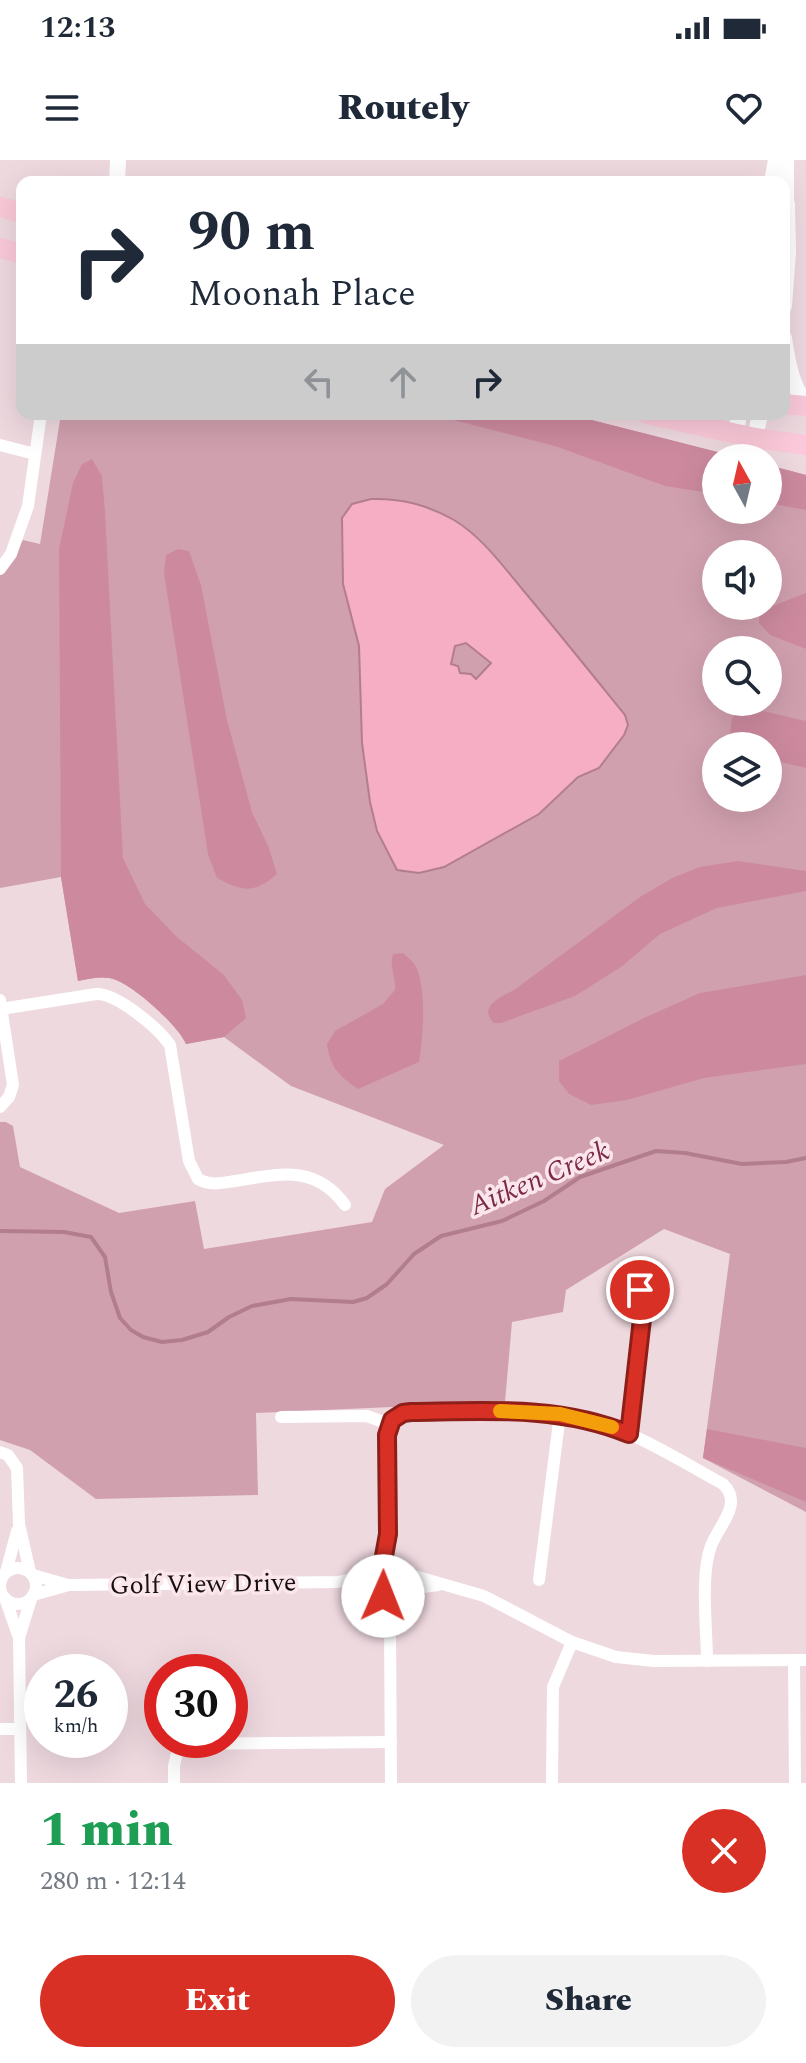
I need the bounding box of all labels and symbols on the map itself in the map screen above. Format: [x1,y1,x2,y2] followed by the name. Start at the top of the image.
[702,444,782,524] north arrow
[462,1130,616,1228] water label: Aitken Creek
[606,1256,674,1324] pin
[341,1554,425,1638] position arrow
[109,1562,297,1606] street label: Golf View Drive
[144,1654,248,1758] speed limit sign: 30

